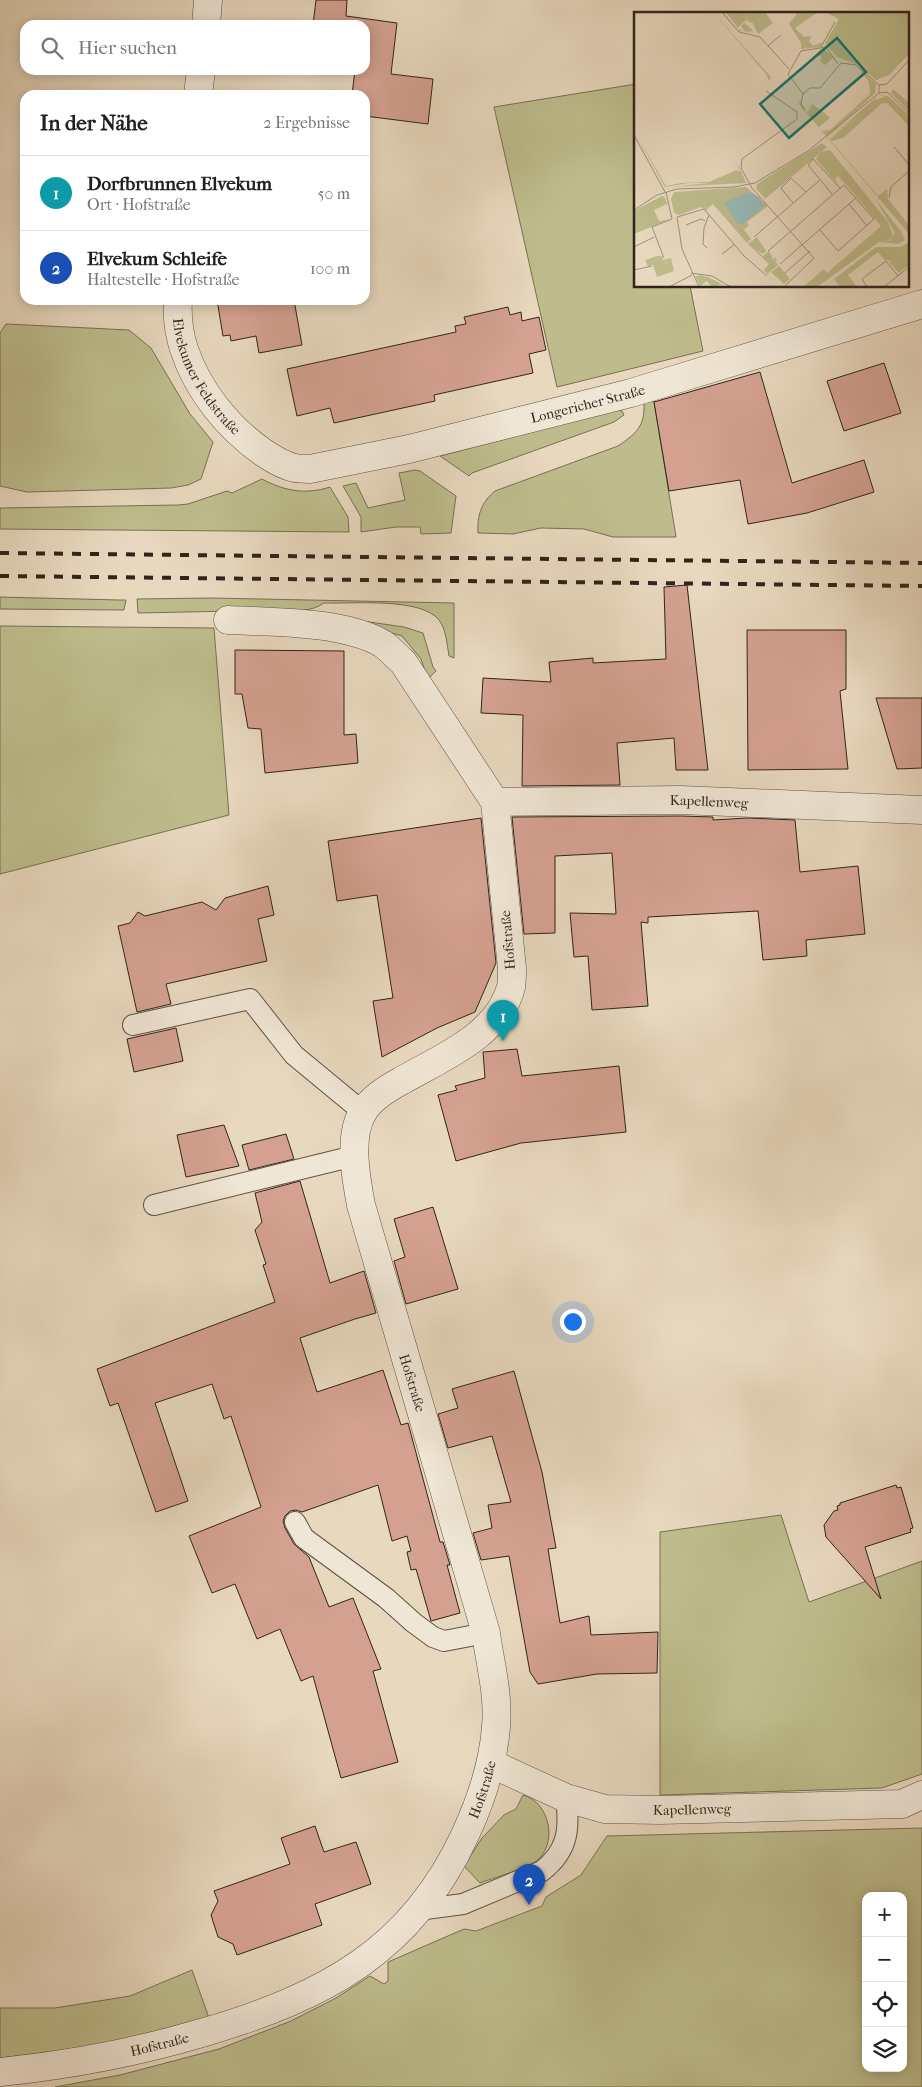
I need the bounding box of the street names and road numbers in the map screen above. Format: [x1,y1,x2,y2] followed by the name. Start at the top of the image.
[170,317,244,438] street label: Elvekumer Feldstraße
[529,381,647,427] street label: Longericher Straße
[670,791,749,811] street label: Kapellenweg
[497,909,519,970] street label: Hofstraße
[395,1352,429,1414] street label: Hofstraße
[465,1759,499,1821] street label: Hofstraße
[653,1800,732,1819] street label: Kapellenweg
[129,2029,191,2060] street label: Hofstraße

